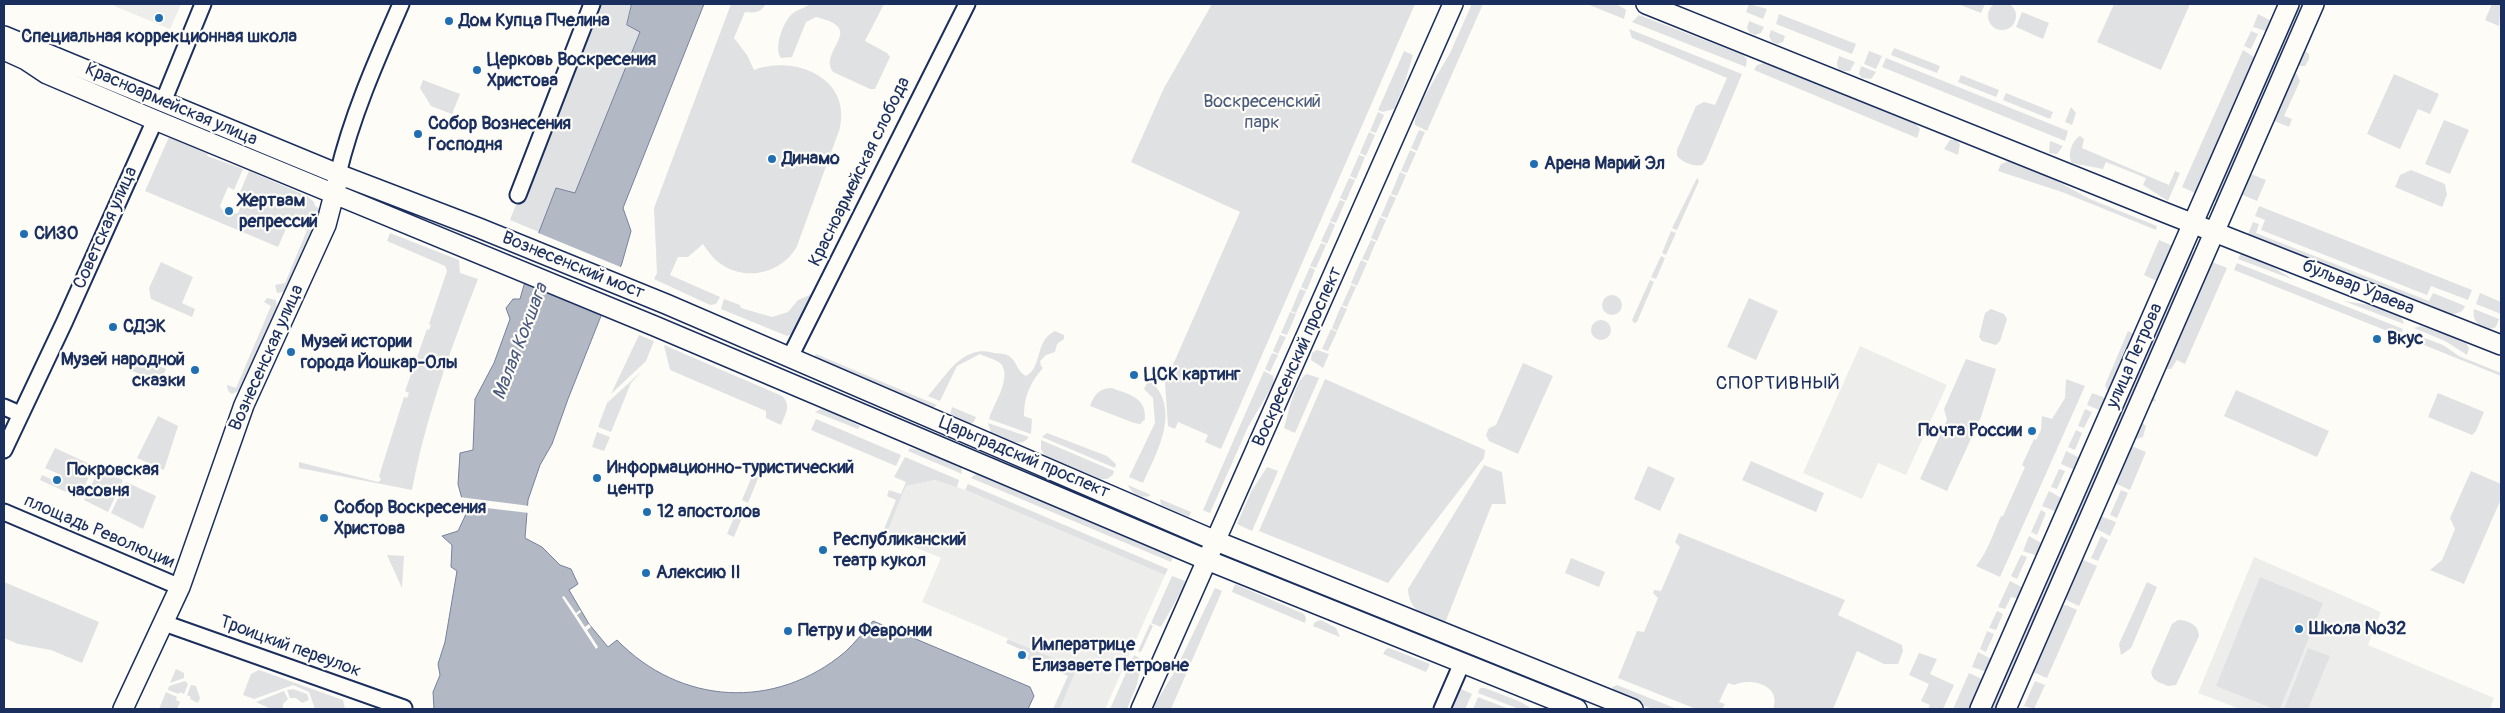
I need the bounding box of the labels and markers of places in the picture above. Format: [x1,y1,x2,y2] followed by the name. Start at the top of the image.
[459,10,610,32] place label: Дом Купца Пчелина
[153,12,165,24] marker: Специальная коррекционная школа
[443,15,455,27] marker: Дом Купца Пчелина
[21,26,297,48] place label: Специальная коррекционная школа
[487,49,656,92] place label: Церковь Воскресения Христова
[471,64,483,76] marker: Церковь Воскресения Христова
[428,113,571,156] place label: Собор Вознесения Господня
[412,128,424,140] marker: Собор Вознесения Господня
[782,148,840,170] place label: Динамо
[766,153,778,165] marker: Динамо
[1544,153,1665,175] place label: Арена Марий Эл
[1528,158,1540,170] marker: Арена Марий Эл
[239,190,318,232] place label: Жертвам репрессий
[223,205,235,217] marker: Жертвам репрессий
[34,223,78,245] place label: СИЗО
[18,228,30,240] marker: СИЗО
[123,316,166,338] place label: СДЭК
[107,321,119,333] marker: СДЭК
[2387,328,2423,350] place label: Вкус
[301,331,458,374] place label: Музей истории города Йошкар-Олы
[2371,333,2383,345] marker: Вкус
[285,346,297,358] marker: Музей истории города Йошкар-Олы
[61,349,185,392] place label: Музей народной сказки
[189,364,201,376] marker: Музей народной сказки
[1144,364,1240,386] place label: ЦСК картинг
[1128,369,1140,381] marker: ЦСК картинг
[1918,420,2022,442] place label: Почта России
[2026,425,2038,437] marker: Почта России
[607,457,854,499] place label: Информационно-туристический центр
[67,459,159,502] place label: Покровская часовня
[591,472,603,484] marker: Информационно-туристический центр
[51,474,63,486] marker: Покровская часовня
[334,497,486,540] place label: Собор Воскресения Христова
[657,501,761,523] place label: 12 апостолов
[641,506,653,518] marker: 12 апостолов
[318,512,330,524] marker: Собор Воскресения Христова
[833,529,966,572] place label: Республиканский театр кукол
[817,544,829,556] marker: Республиканский театр кукол
[656,562,741,584] place label: Алексию II
[640,567,652,579] marker: Алексию II
[2309,618,2406,640] place label: Школа №32
[798,620,932,642] place label: Петру и Февронии
[2293,623,2305,635] marker: Школа №32
[782,625,794,637] marker: Петру и Февронии
[1032,634,1189,676] place label: Императрице Елизавете Петровне
[1016,649,1028,661] marker: Императрице Елизавете Петровне

